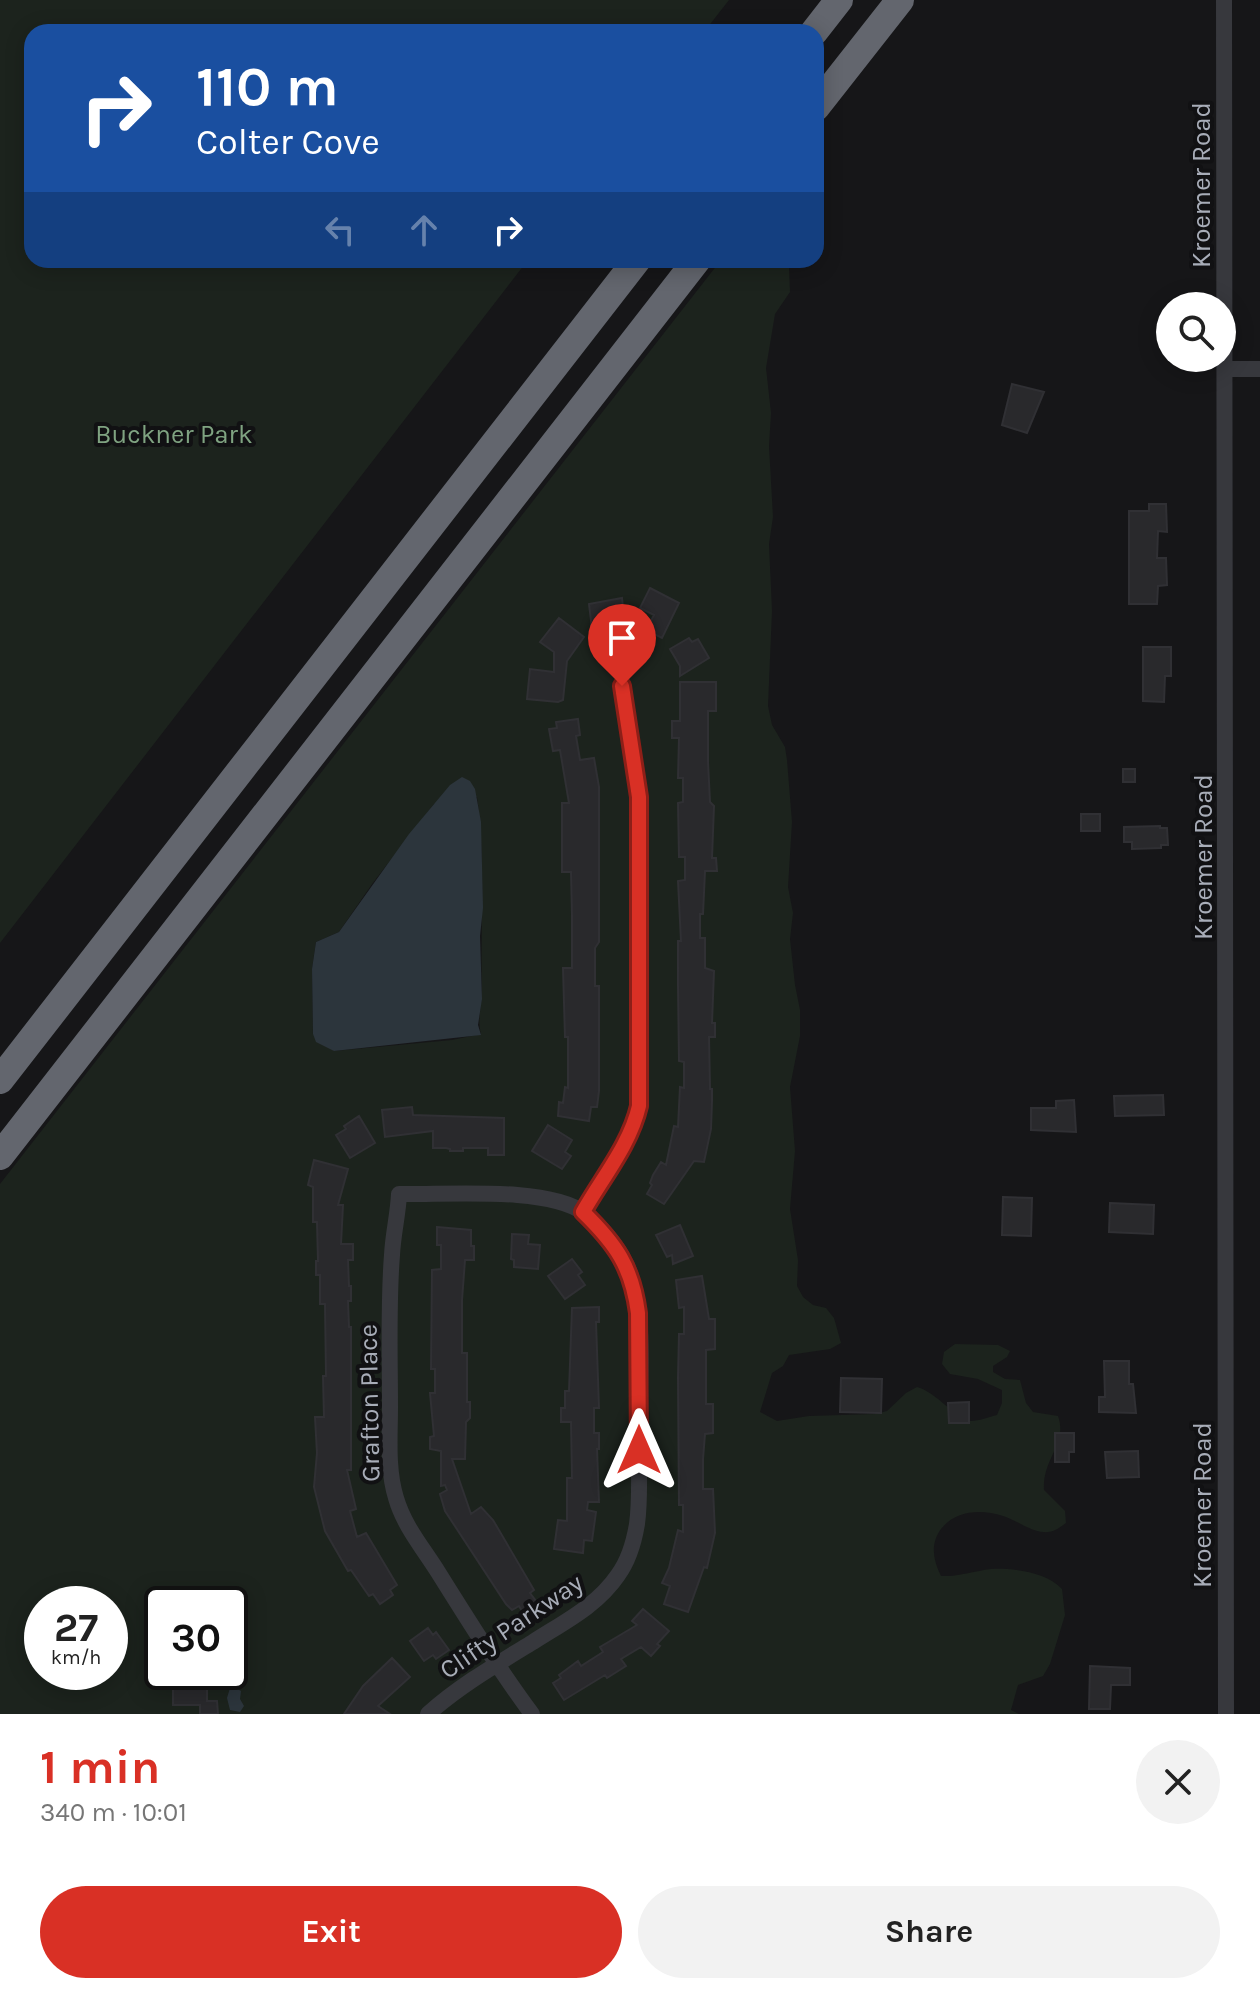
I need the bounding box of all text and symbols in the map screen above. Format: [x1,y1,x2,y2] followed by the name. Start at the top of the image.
[196,54,339,119] text: 110 m
[64,56,168,160] icon: right
[1186,102,1217,268] street label: Kroemer Road
[196,121,380,163] text: Colter Cove
[318,208,362,252] icon: left
[402,208,446,252] icon: ahead
[486,208,530,252] icon: right
[1156,292,1236,372] map controls
[1156,292,1236,372] button: search
[95,419,253,450] park label: Buckner Park
[588,604,656,686] pin
[600,616,644,660] icon: arrive
[1188,774,1219,940] street label: Kroemer Road
[353,1324,386,1482] street label: Grafton Place
[597,1408,681,1492] position arrow
[1187,1422,1218,1588] street label: Kroemer Road
[434,1567,589,1686] street label: Clifty Parkway
[144,1586,248,1690] speed limit sign: 30
[54,1604,98,1651] text: 27
[51,1646,101,1669] text: km/h
[40,1739,160,1795] text: 1 min
[1136,1740,1220,1824] button: close
[40,1797,187,1828] text: 340 m · 10:01
[40,1886,622,1978] button: Exit
[638,1886,1220,1978] button: Share

